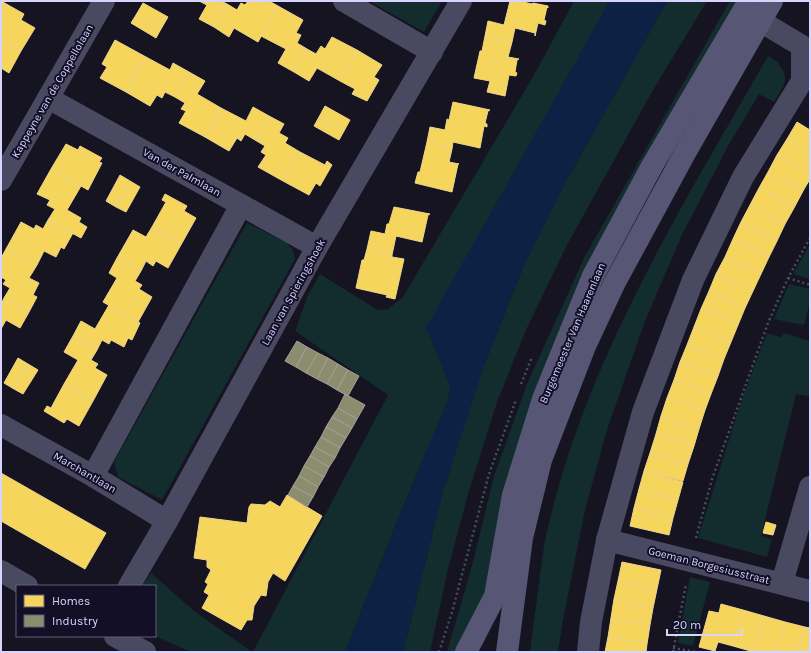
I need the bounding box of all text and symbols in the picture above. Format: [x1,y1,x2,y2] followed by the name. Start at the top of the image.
[9,22,96,160] street label: Kappeyne van de Coppellolaan
[140,146,223,199] street label: Van der Palmlaan
[259,237,328,348] street label: Laan van Spieringshoek
[537,261,608,406] street label: Burgemeester Van Haarenlaan
[51,449,118,496] street label: Marchantlaan
[647,544,771,587] street label: Goeman Borgesiusstraat
[16,585,156,637] legend
[52,594,90,608] text: Homes
[667,611,742,637] scale bar
[52,614,98,628] text: Industry
[673,618,701,632] text: 20 m

